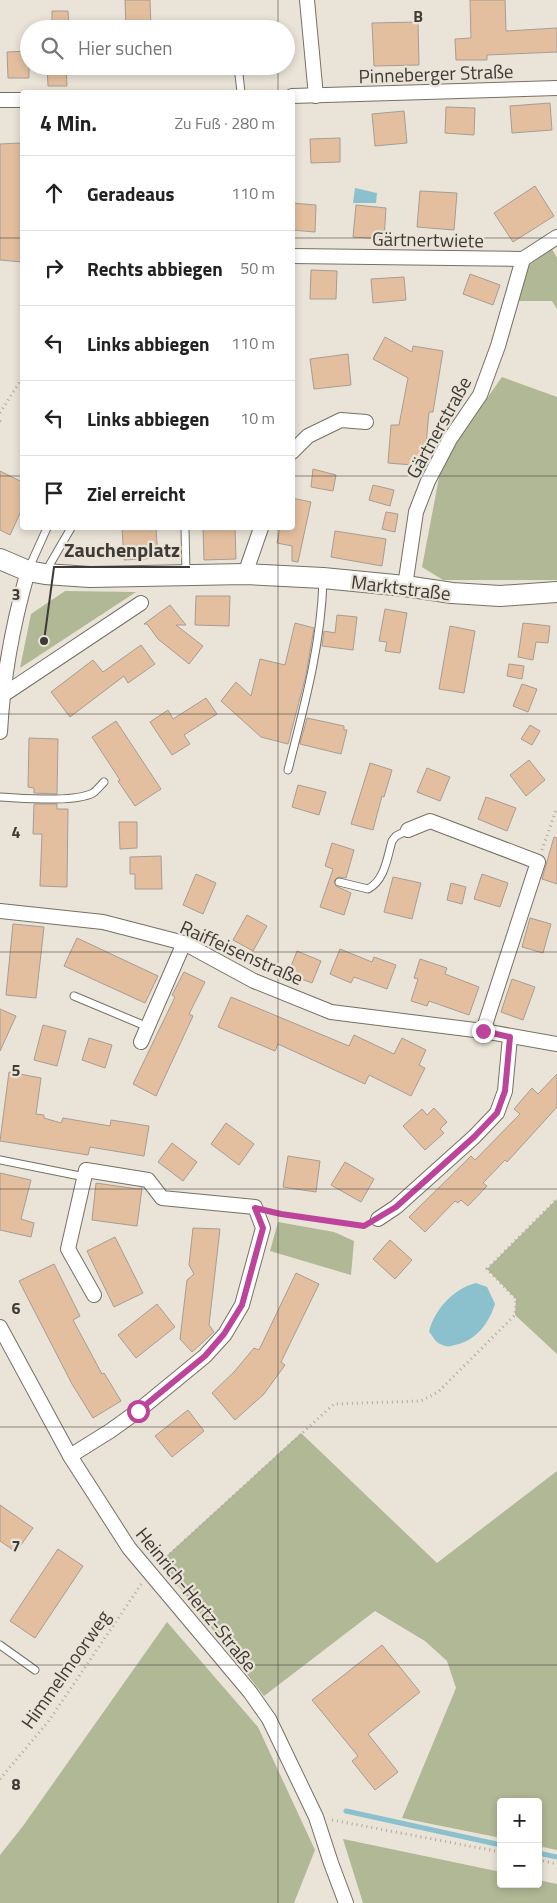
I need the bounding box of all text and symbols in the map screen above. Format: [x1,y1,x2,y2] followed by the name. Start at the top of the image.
[413,4,423,28] text: B
[20,20,295,75] search box
[78,33,173,62] text: Hier suchen
[38,34,66,62] icon: search
[358,56,514,90] street label: Pinneberger Straße
[40,107,97,139] text: 4 Min.
[174,111,275,135] text: Zu Fuß · 280 m
[40,179,68,207] icon: ahead
[87,179,174,208] text: Geradeaus
[231,181,275,205] text: 110 m
[372,224,484,254] street label: Gärtnertwiete
[40,254,68,282] icon: right
[87,254,223,283] text: Rechts abbiegen
[240,256,275,280] text: 50 m
[40,329,68,357] icon: left
[87,329,210,358] text: Links abbiegen
[231,331,275,355] text: 110 m
[398,371,478,483] street label: Gärtnerstraße
[40,404,68,432] icon: left
[87,404,210,433] text: Links abbiegen
[240,406,275,430] text: 10 m
[40,479,68,507] icon: arrive
[87,479,185,508] text: Ziel erreicht
[54,532,190,567] callout: Zauchenplatz
[64,534,180,565] text: Zauchenplatz
[350,567,452,607] street label: Marktstraße
[12,582,20,606] text: 3
[12,820,21,844] text: 4
[176,912,308,992] street label: Raiffeisenstraße
[472,1020,495,1043] route end
[12,1058,21,1082] text: 5
[12,1296,21,1320] text: 6
[127,1400,150,1423] route start
[129,1520,265,1678] street label: Heinrich-Hertz-Straße
[12,1534,20,1558] text: 7
[13,1604,117,1734] street label: Himmelmoorweg
[12,1772,21,1796] text: 8
[497,1798,542,1888] map controls
[497,1798,542,1843] button: +
[497,1843,542,1888] button: −

